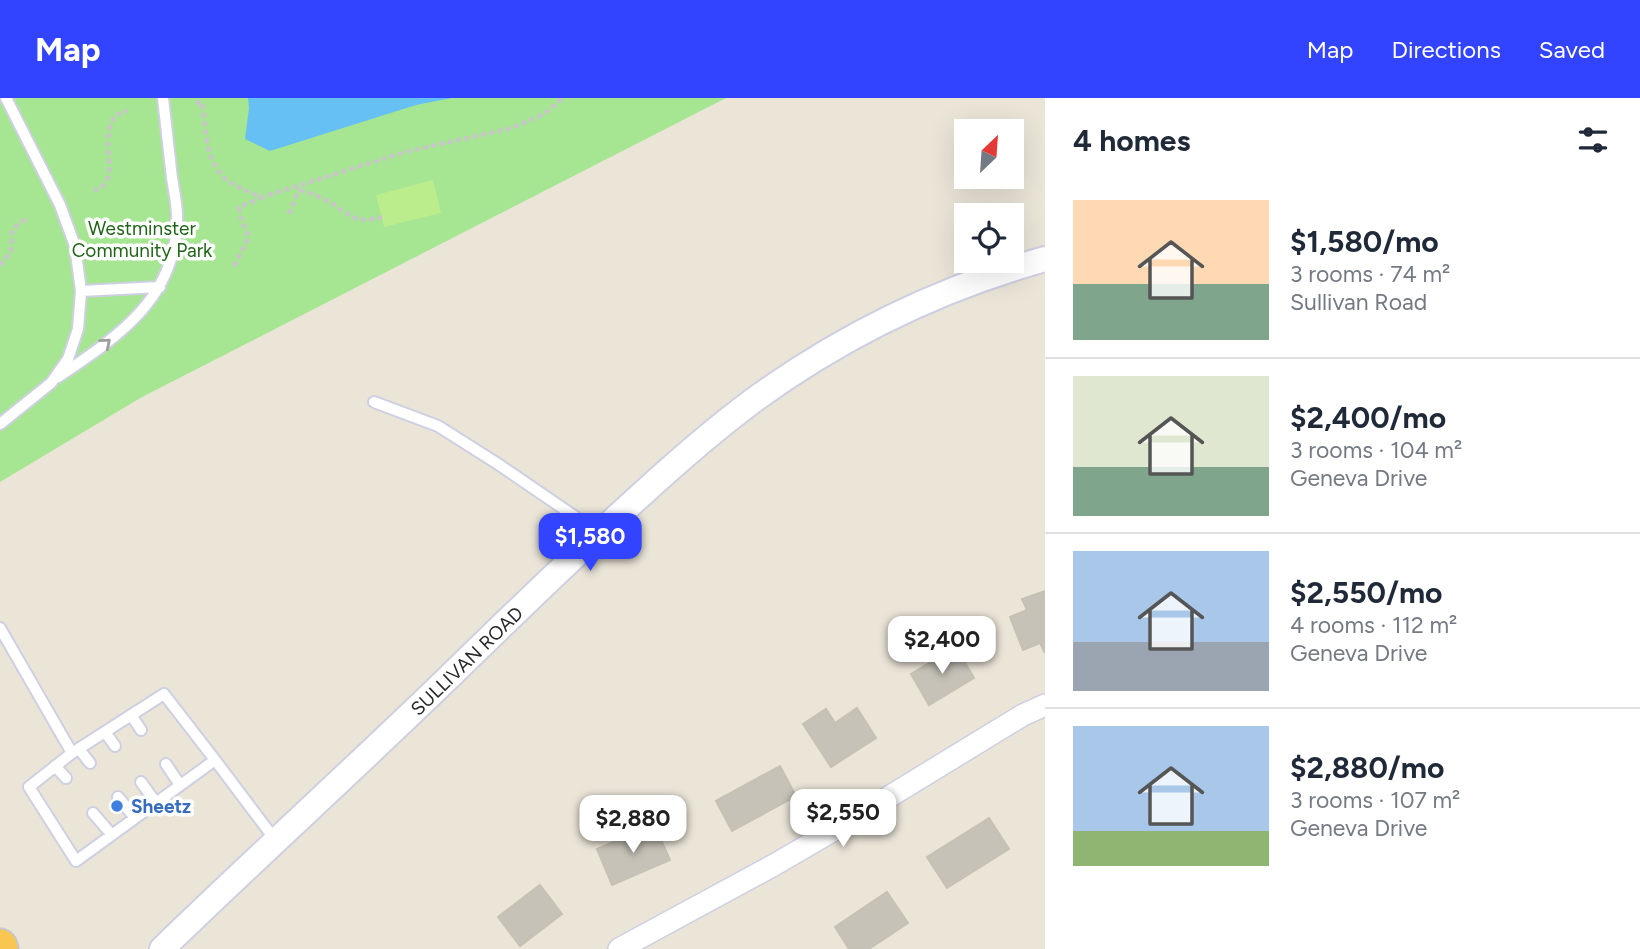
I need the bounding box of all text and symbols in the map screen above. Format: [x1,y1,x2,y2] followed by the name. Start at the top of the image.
[35,30,101,69] text: Map
[1307,35,1353,64] text: Map
[1391,35,1501,64] text: Directions
[1539,35,1605,64] text: Saved
[954,119,1024,189] north arrow
[954,119,1024,273] map controls
[1574,121,1612,159] icon: filters
[1073,122,1190,159] text: 4 homes
[954,203,1024,273] button: locate
[72,217,213,262] park label: Westminster Community Park
[1290,223,1439,260] text: $1,580/mo
[1129,228,1213,312] icon: home
[1290,260,1450,288] text: 3 rooms · 74 m²
[1290,288,1427,316] text: Sullivan Road
[98,339,111,351] one-way arrow
[1290,399,1446,436] text: $2,400/mo
[1129,404,1213,488] icon: home
[1290,436,1462,464] text: 3 rooms · 104 m²
[1290,464,1427,492] text: Geneva Drive
[533,514,647,573] pin: $1,580
[555,522,625,550] text: $1,580
[1290,574,1443,611] text: $2,550/mo
[1129,579,1213,663] icon: home
[406,602,528,720] street label: SULLIVAN ROAD
[1290,611,1457,639] text: 4 rooms · 112 m²
[885,616,999,676] pin: $2,400
[904,625,980,653] text: $2,400
[1290,639,1427,667] text: Geneva Drive
[1290,749,1444,786] text: $2,880/mo
[1129,754,1213,838] icon: home
[1290,786,1460,814] text: 3 rooms · 107 m²
[786,790,900,849] pin: $2,550
[131,795,191,818] place label: Sheetz
[576,796,690,855] pin: $2,880
[109,798,125,814] marker: Sheetz
[806,798,880,826] text: $2,550
[595,804,671,832] text: $2,880
[1290,814,1427,842] text: Geneva Drive

